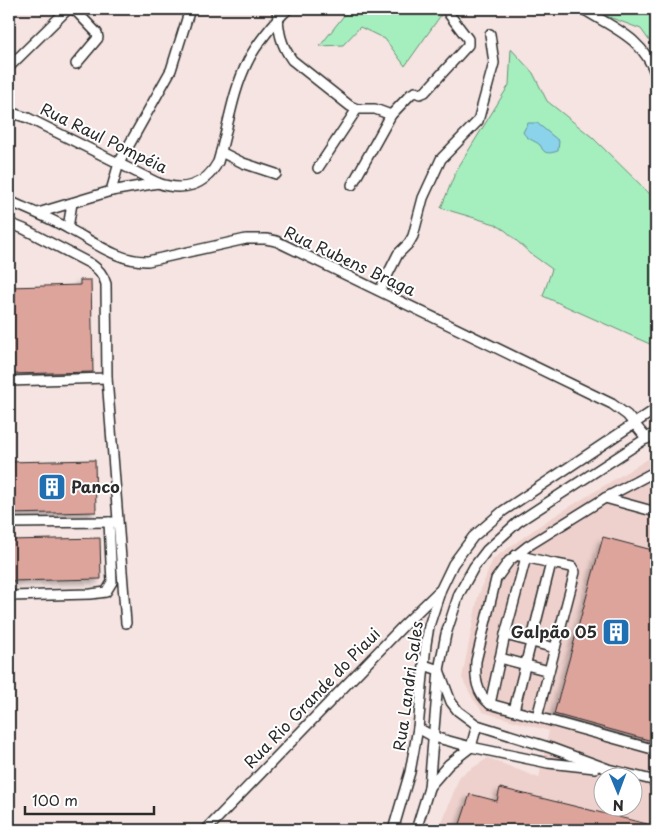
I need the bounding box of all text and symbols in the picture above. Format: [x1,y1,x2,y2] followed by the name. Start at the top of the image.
[37,96,172,178] street label: Rua Raul Pompéia
[281,219,420,301] street label: Rua Rubens Braga
[37,472,67,502] building icon: Panco
[71,474,120,498] place label: Panco
[601,617,631,647] building icon: Galpão 05
[386,619,428,752] street label: Rua Landri Sales
[511,619,597,643] place label: Galpão 05
[238,622,385,773] street label: Rua Rio Grande do Piaui
[592,766,642,816] north arrow
[25,784,154,816] scale bar
[32,788,78,811] text: 100 m
[613,795,624,816] text: N

